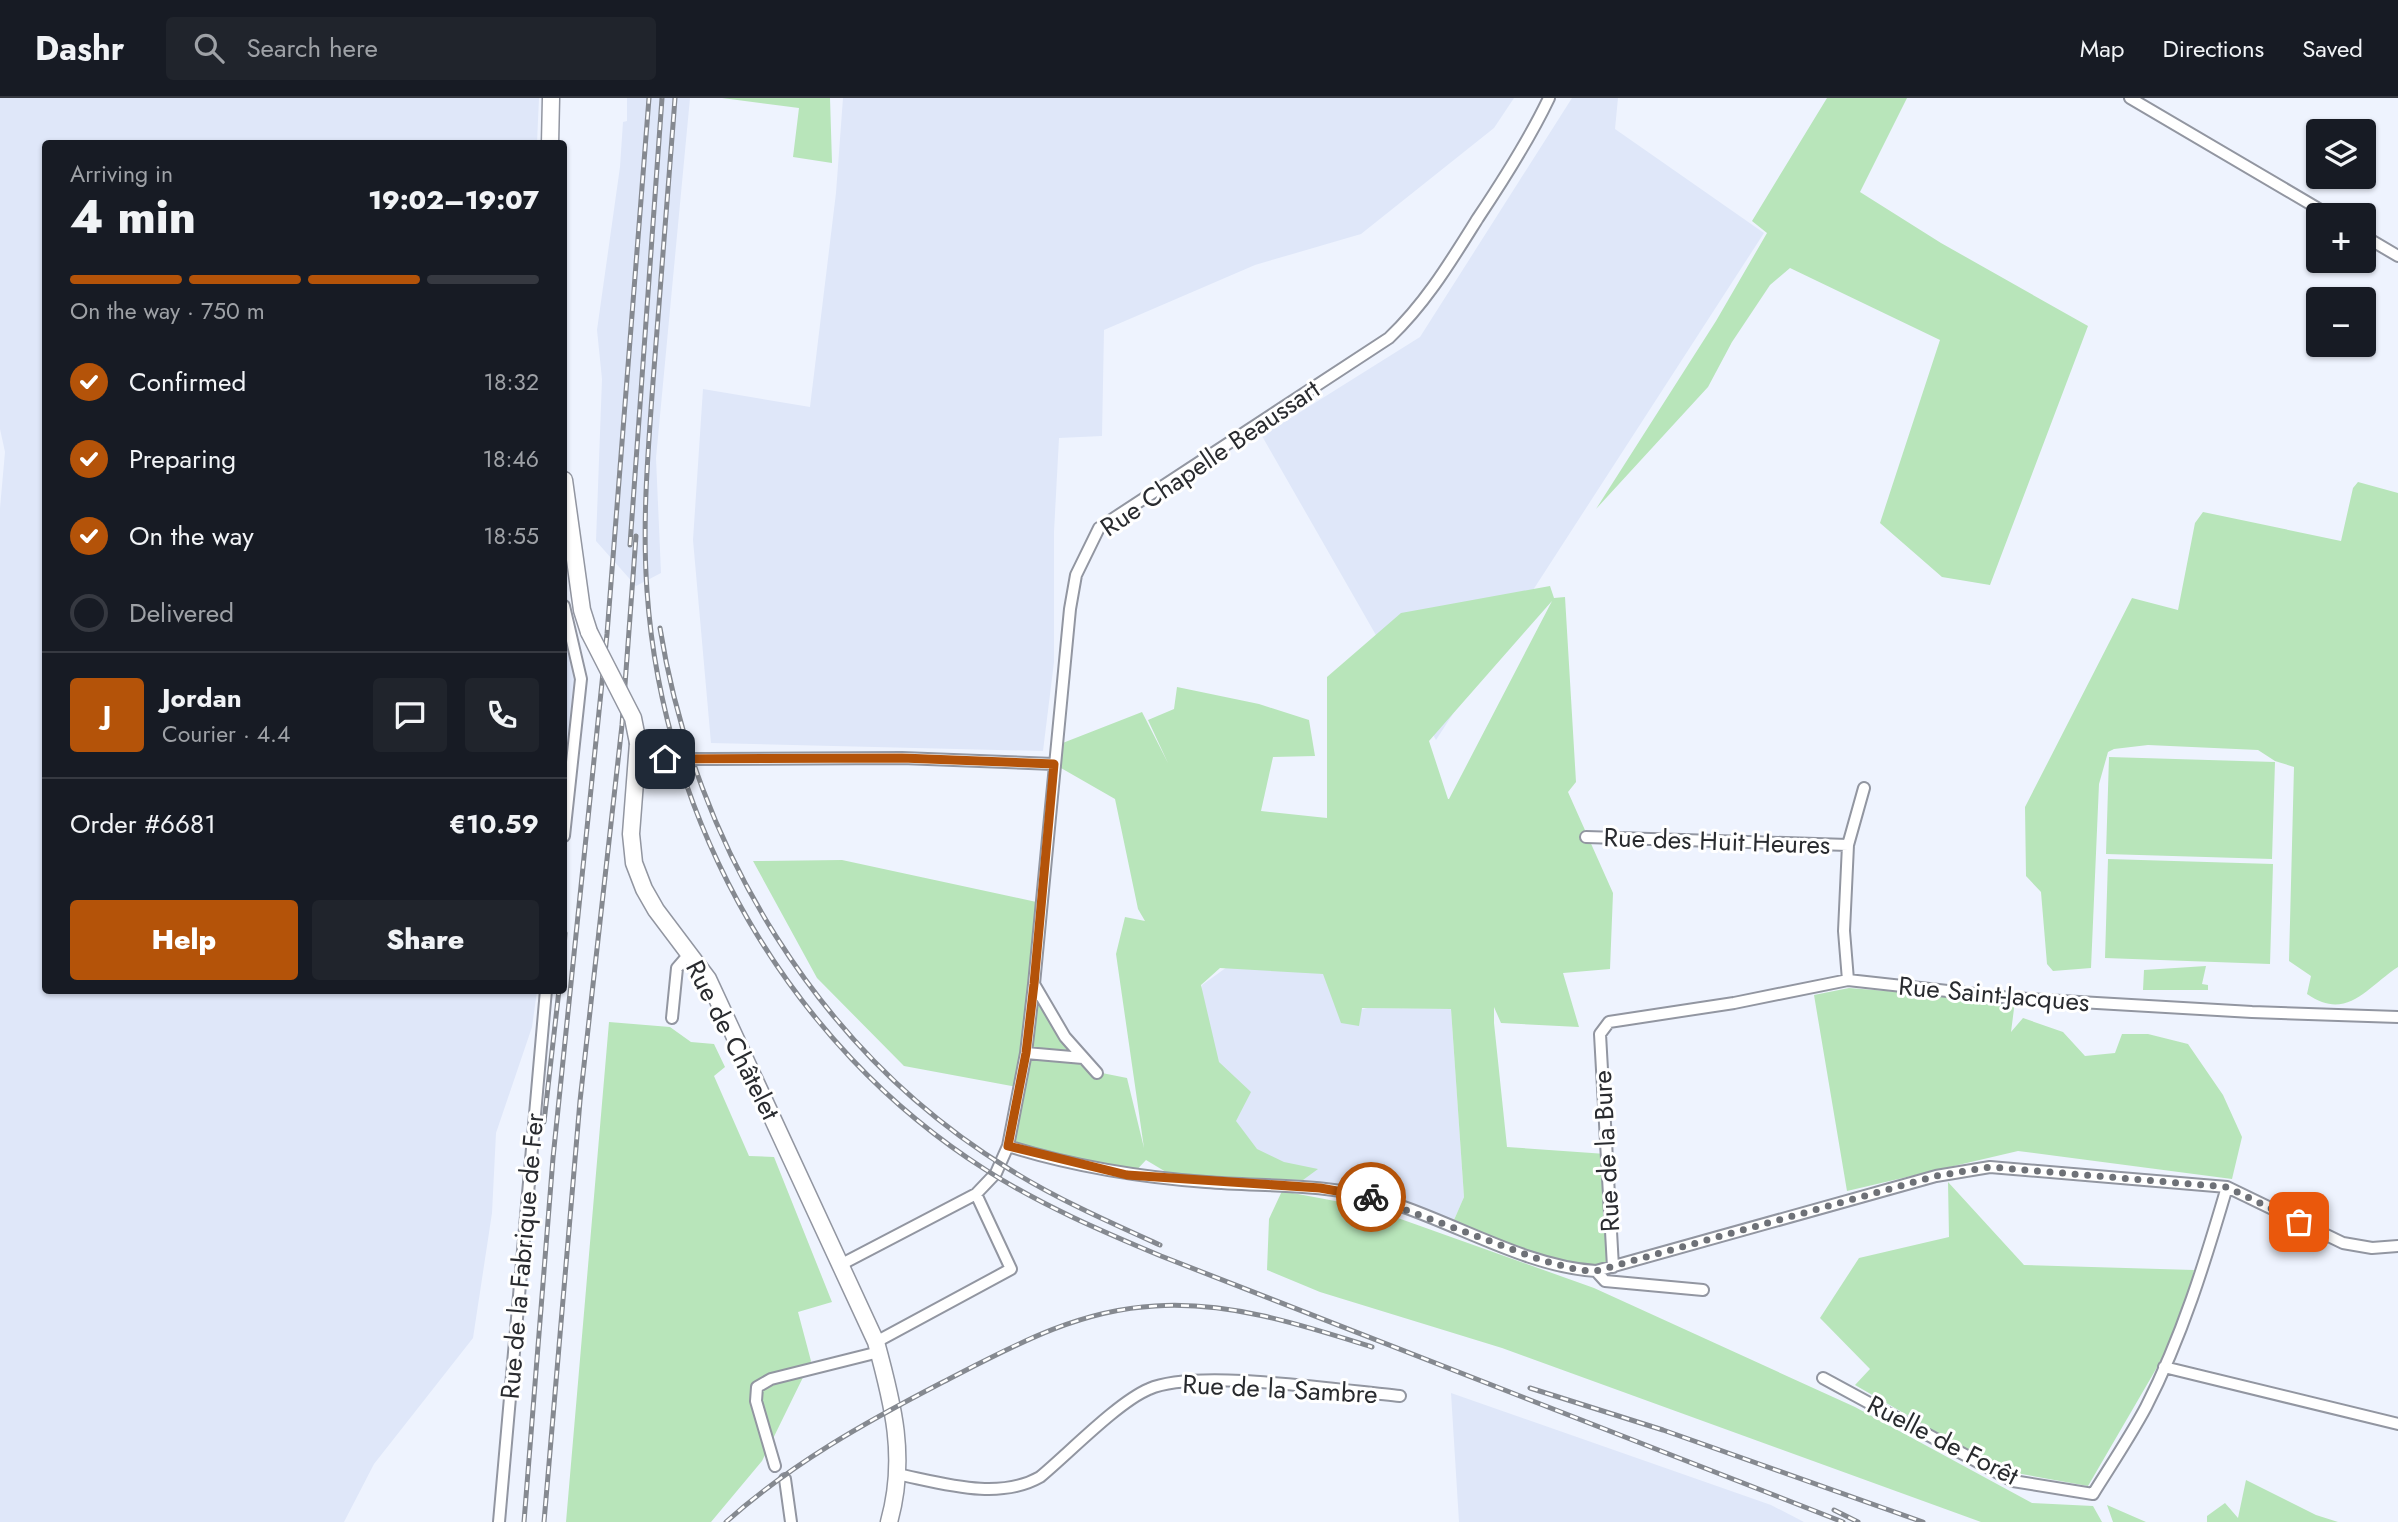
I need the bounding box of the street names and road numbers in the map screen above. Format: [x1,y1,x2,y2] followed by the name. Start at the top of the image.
[1093,370,1328,546] street label: Rue Chapelle Beaussart
[1603,818,1831,864] street label: Rue des Huit Heures
[676,954,790,1127] street label: Rue de Châtelet
[1897,967,2091,1021] street label: Rue Saint-Jacques
[1583,1069,1629,1233] street label: Rue de la Bure
[491,1111,553,1401] street label: Rue de la Fabrique de Fer
[1181,1365,1379,1413] street label: Rue de la Sambre
[1861,1386,2026,1495] street label: Ruelle de Forêt

